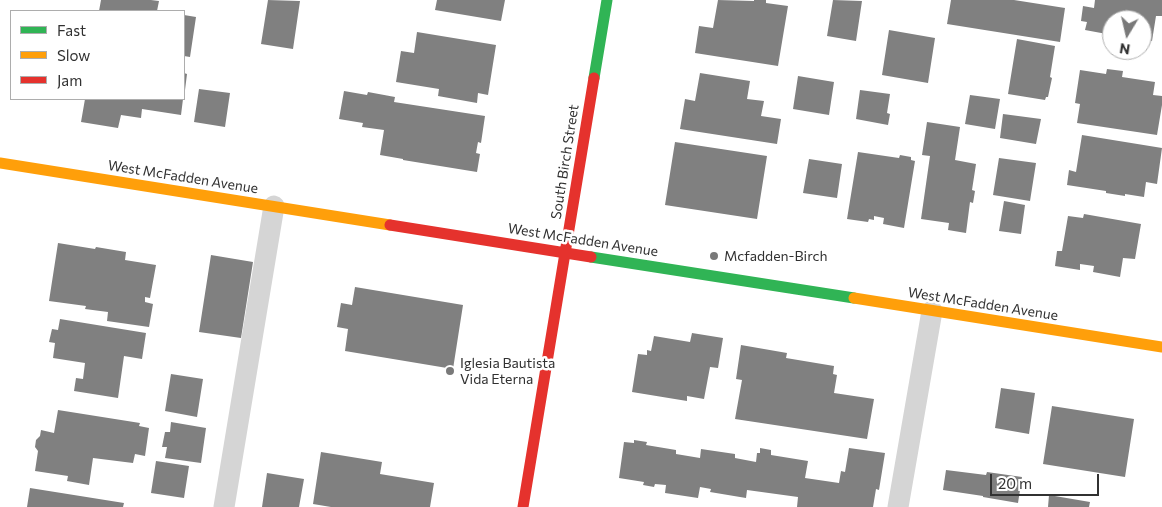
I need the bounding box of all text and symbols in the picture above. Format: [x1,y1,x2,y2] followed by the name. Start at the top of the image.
[10,10,185,100] legend
[1102,10,1152,60] north arrow
[57,21,86,39] text: Fast
[1118,40,1131,59] text: N
[57,46,90,64] text: Slow
[57,71,82,89] text: Jam
[548,103,582,221] street label: South Birch Street
[107,157,259,197] street label: West McFadden Avenue
[507,220,659,260] street label: West McFadden Avenue
[724,248,827,264] place label: Mcfadden-Birch
[708,250,720,262] marker: Mcfadden-Birch
[907,284,1059,324] street label: West McFadden Avenue
[460,355,555,388] place label: Iglesia Bautista Vida Eterna
[444,365,456,377] marker: Iglesia Bautista Vida Eterna
[992,464,1101,496] scale bar
[998,474,1032,492] text: 20 m

